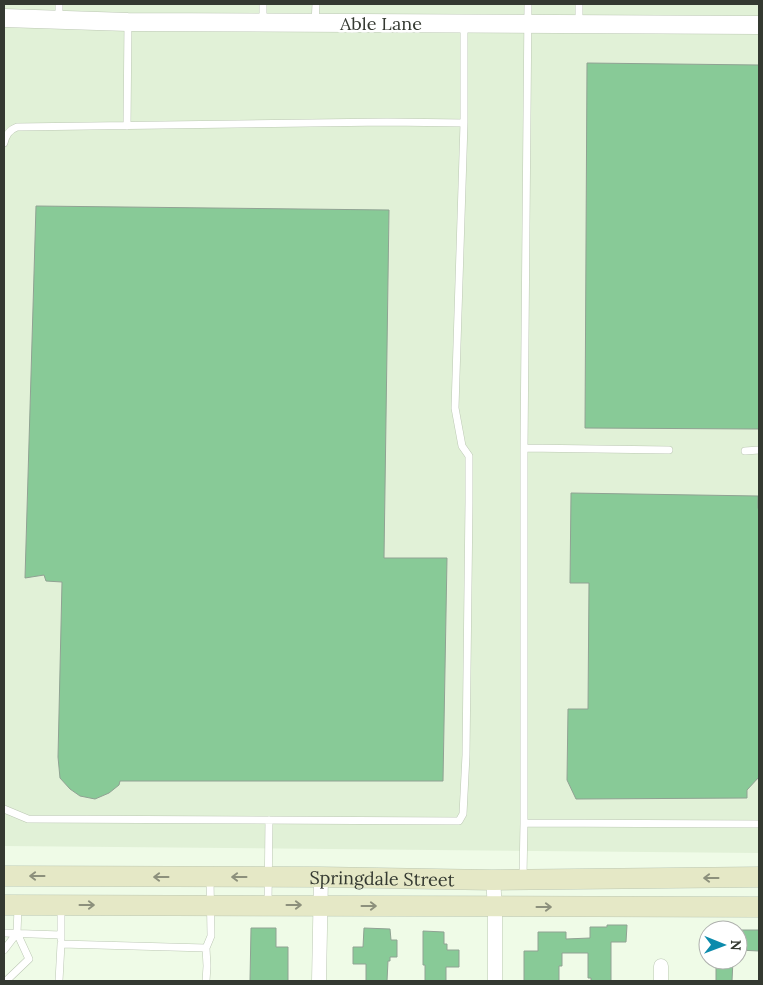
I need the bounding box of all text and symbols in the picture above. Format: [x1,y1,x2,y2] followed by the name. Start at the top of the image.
[339,12,422,35] street label: Able Lane
[309,865,455,891] street label: Springdale Street
[29,871,46,881] one-way arrow
[153,872,170,882] one-way arrow
[231,872,248,882] one-way arrow
[703,873,719,883] one-way arrow
[79,900,95,910] one-way arrow
[286,900,302,910] one-way arrow
[360,901,377,911] one-way arrow
[536,902,552,912] one-way arrow
[698,920,748,970] north arrow
[727,940,745,951] text: N

